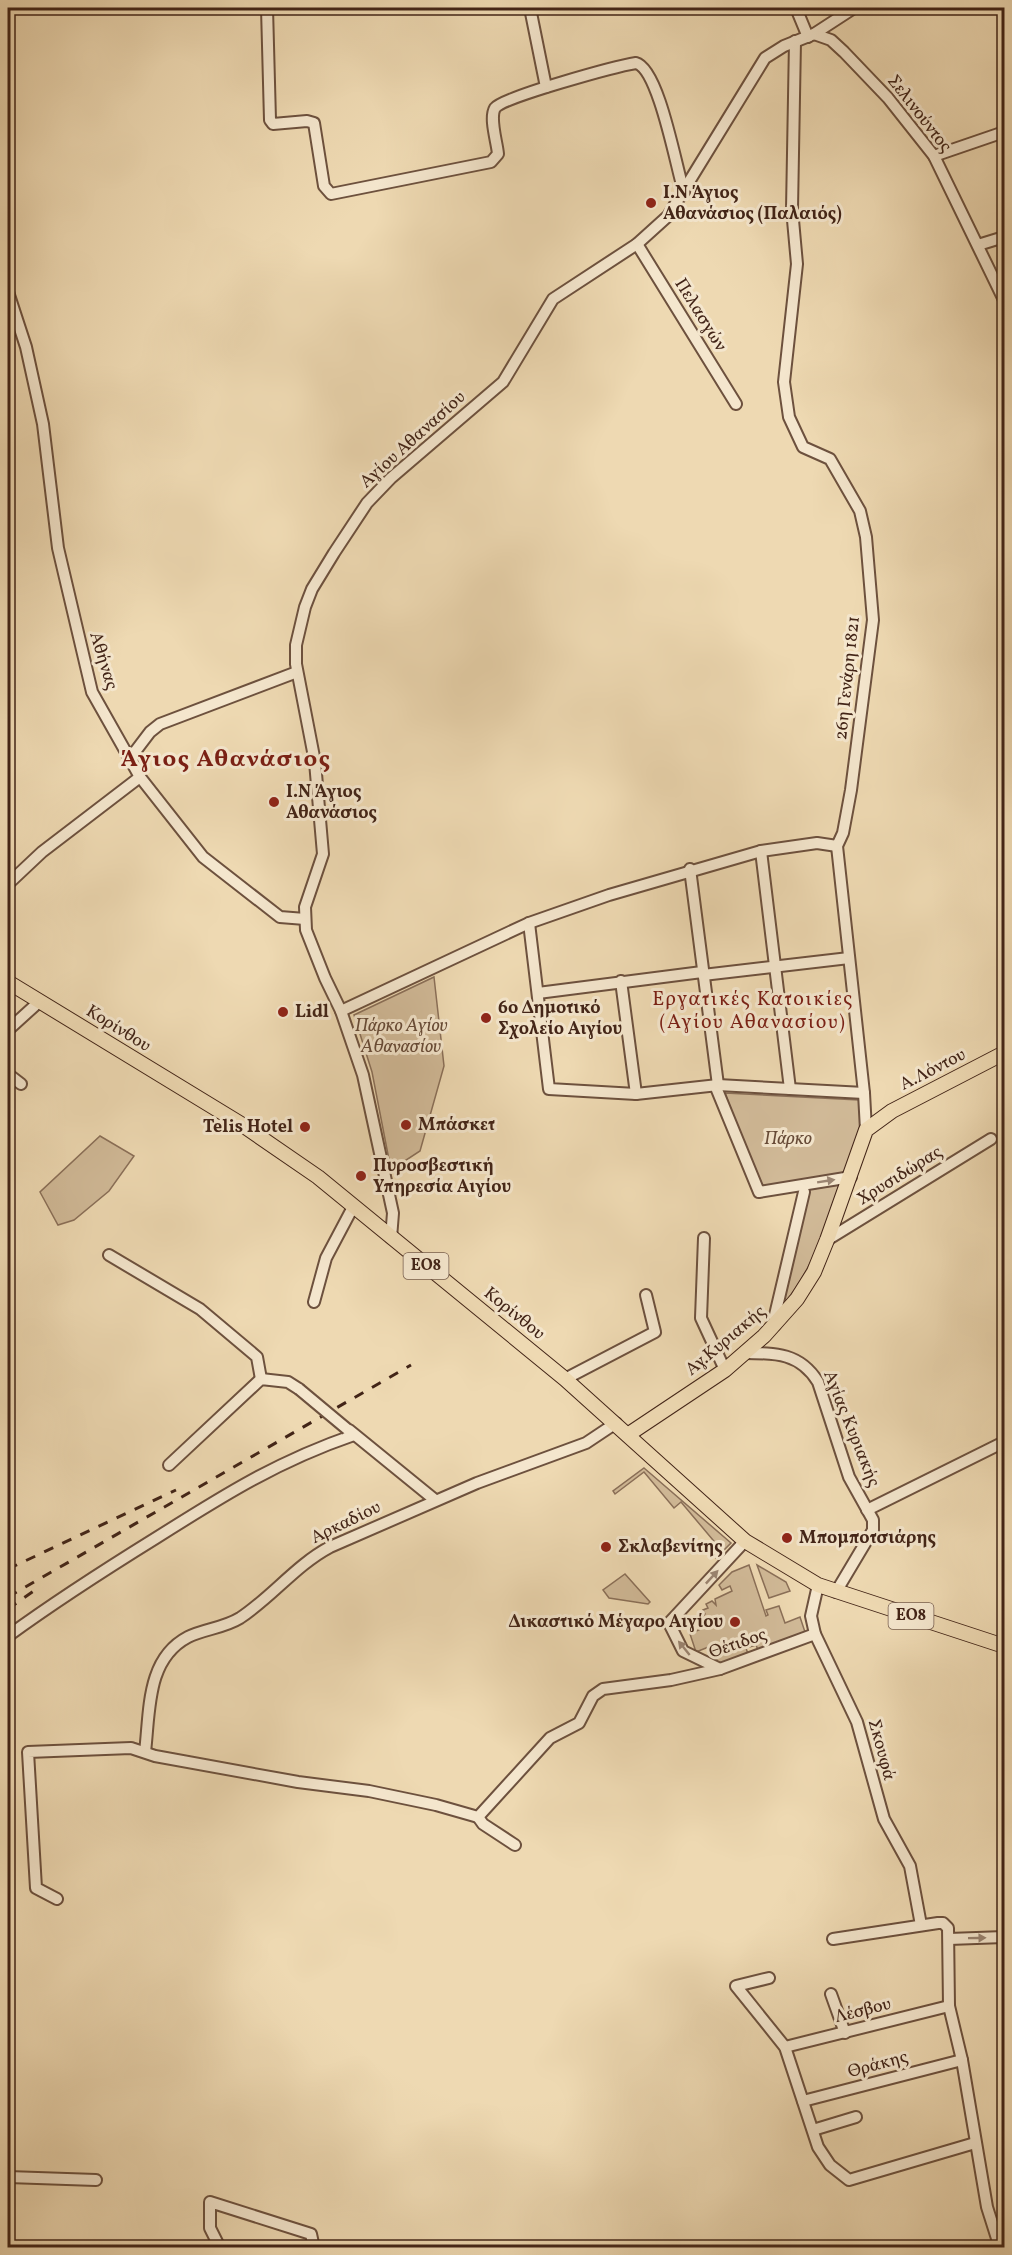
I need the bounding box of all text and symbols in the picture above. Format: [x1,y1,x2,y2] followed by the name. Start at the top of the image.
[881,70,957,158] street label: Σελινούντος
[663,181,842,227] place label: Ι.Ν Άγιος Αθανάσιος (Παλαιός)
[644,196,658,210] marker: Ι.Ν Άγιος Αθανάσιος (Παλαιός)
[668,274,732,357] street label: Πελασγών
[355,386,471,494] street label: Αγίου Αθανασίου
[829,615,867,741] street label: 26η Γενάρη 1821
[82,629,124,693] street label: Αθήνας
[121,743,331,777] district label: Άγιος Αθανάσιος
[286,780,377,826] place label: Ι.Ν Άγιος Αθανάσιος
[267,795,281,809] marker: Ι.Ν Άγιος Αθανάσιος
[652,986,854,1037] district label: Εργατικές Κατοικίες (Αγίου Αθανασίου)
[498,996,622,1042] place label: 6ο Δημοτικό Σχολείο Αιγίου
[81,999,155,1059] street label: Κορίνθου
[295,1000,329,1025] place label: Lidl
[276,1005,290,1019] marker: Lidl
[479,1011,493,1025] marker: 6ο Δημοτικό Σχολείο Αιγίου
[355,1014,448,1060] park label: Πάρκο Αγίου Αθανασίου
[896,1043,970,1097] street label: Α.Λόντου
[418,1113,495,1138] place label: Μπάσκετ
[203,1115,293,1140] place label: Telis Hotel
[399,1118,413,1132] marker: Μπάσκετ
[298,1120,312,1134] marker: Telis Hotel
[764,1127,812,1152] park label: Πάρκο
[853,1140,947,1212] street label: Χρυσιδώρας
[373,1154,511,1200] place label: Πυροσβεστική Υπηρεσία Αιγίου
[354,1169,368,1183] marker: Πυροσβεστική Υπηρεσία Αιγίου
[816,1177,835,1186] one-way arrow
[404,1253,448,1279] road number: ΕΟ8
[478,1282,550,1346] street label: Κορίνθου
[680,1300,772,1382] street label: Αγ.Κυριακής
[816,1367,886,1491] street label: Αγίας Κυριακής
[307,1495,385,1551] street label: Αρκαδίου
[799,1526,936,1551] place label: Μπομποτσιάρης
[780,1531,794,1545] marker: Μπομποτσιάρης
[618,1535,723,1560] place label: Σκλαβενίτης
[599,1540,613,1554] marker: Σκλαβενίτης
[705,1570,718,1585] one-way arrow
[888,1603,934,1629] road number: ΕΟ8
[508,1610,723,1635] place label: Δικαστικό Μέγαρο Αιγίου
[728,1615,742,1629] marker: Δικαστικό Μέγαρο Αιγίου
[706,1622,770,1666] street label: Θέτιδος
[678,1641,691,1656] one-way arrow
[861,1717,901,1783] street label: Σκουφά
[967,1934,986,1943] one-way arrow
[832,1992,894,2030] street label: Λέσβου
[845,2045,911,2085] street label: Θράκης

